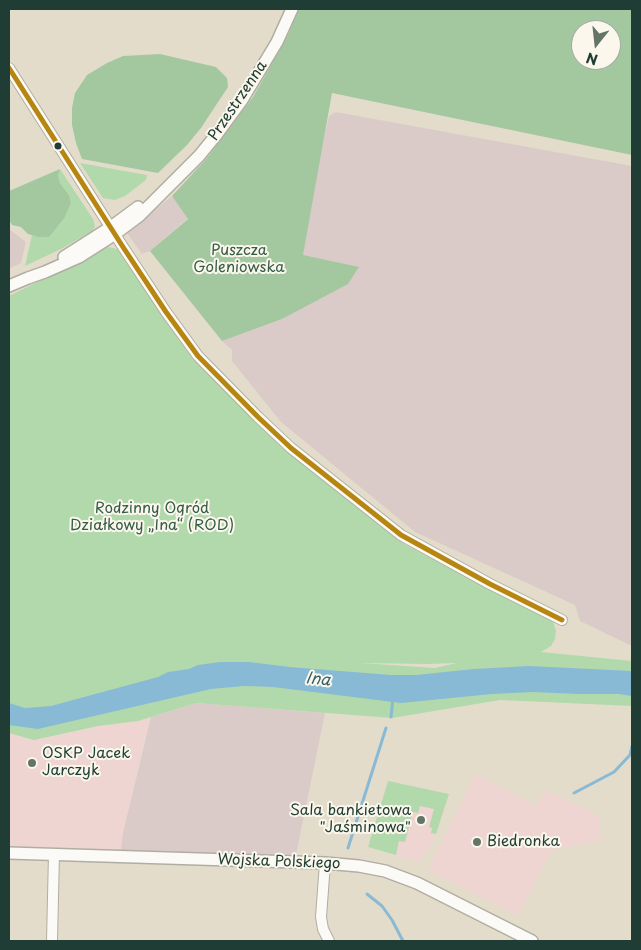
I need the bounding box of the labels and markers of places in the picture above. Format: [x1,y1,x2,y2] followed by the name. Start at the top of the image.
[53,141,63,151] unlabelled marker
[42,745,130,780] place label: OSKP Jacek Jarczyk
[26,757,38,769] marker: OSKP Jacek Jarczyk
[290,802,411,837] place label: Sala bankietowa "Jaśminowa"
[415,814,427,826] marker: Sala bankietowa "Jaśminowa"
[487,833,560,851] place label: Biedronka
[471,836,483,848] marker: Biedronka

